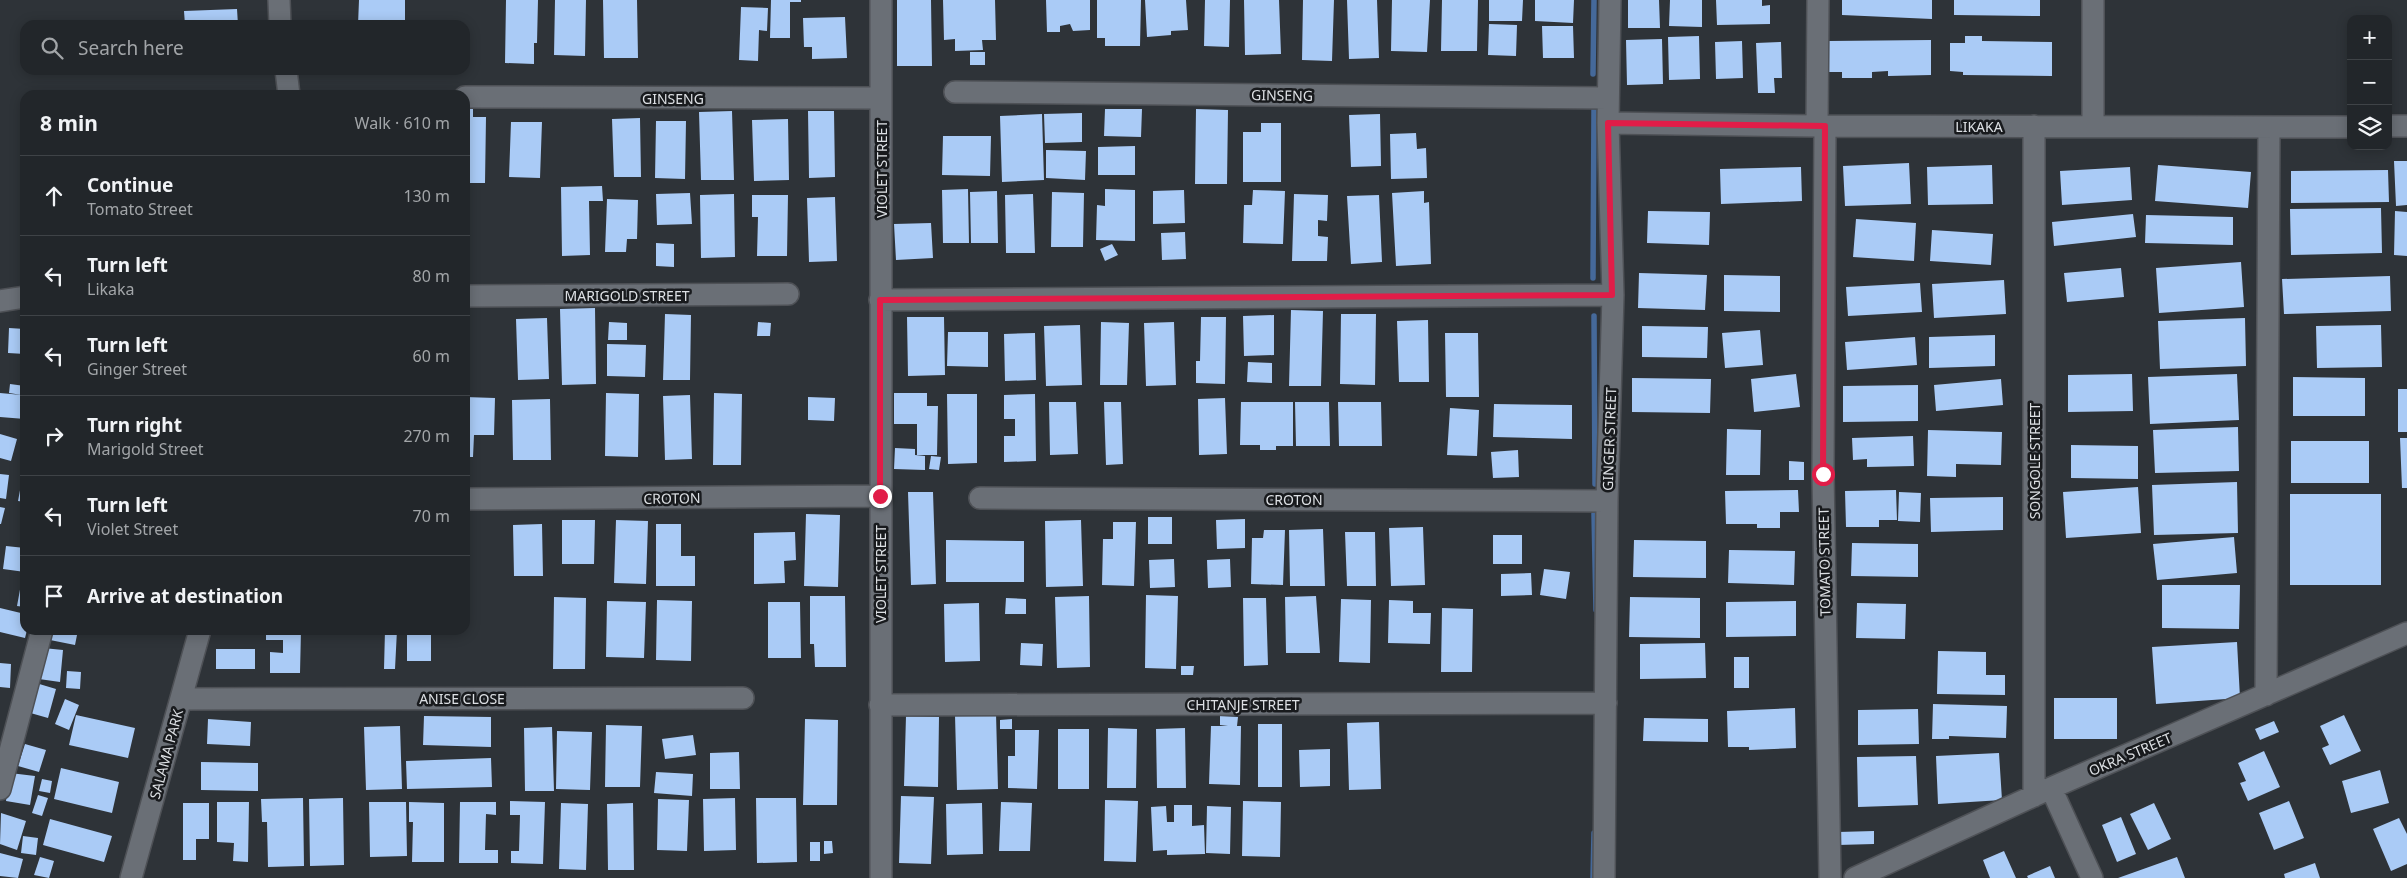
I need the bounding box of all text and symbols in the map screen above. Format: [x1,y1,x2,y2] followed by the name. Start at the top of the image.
[2347,15,2392,150] map controls
[2347,15,2392,60] button: +
[20,20,470,75] search box
[38,34,66,62] icon: search
[78,35,184,61] text: Search here
[2347,60,2392,105] button: −
[1251,85,1313,105] street label: GINSENG
[642,89,704,108] street label: GINSENG
[2347,105,2392,150] button: layers
[40,109,98,137] text: 8 min
[355,112,450,134] text: Walk · 610 m
[1955,117,2003,136] street label: LIKAKA
[872,120,891,218] street label: VIOLET STREET
[87,172,173,198] text: Continue
[40,182,68,210] icon: ahead
[403,185,450,207] text: 130 m
[87,198,193,220] text: Tomato Street
[87,252,168,278] text: Turn left
[40,262,68,290] icon: left
[413,265,450,287] text: 80 m
[87,278,135,300] text: Likaka
[565,286,690,305] street label: MARIGOLD STREET
[87,332,168,358] text: Turn left
[40,342,68,370] icon: left
[413,345,450,367] text: 60 m
[87,358,187,380] text: Ginger Street
[1598,387,1620,491] street label: GINGER STREET
[2025,402,2044,519] street label: SONGOLE STREET
[87,412,182,438] text: Turn right
[40,422,68,450] icon: right
[403,425,450,447] text: 270 m
[87,438,204,460] text: Marigold Street
[1812,463,1835,486] route start
[869,485,892,508] route end
[643,488,701,508] street label: CROTON
[1265,490,1323,509] street label: CROTON
[87,492,168,518] text: Turn left
[40,502,68,530] icon: left
[413,505,450,527] text: 70 m
[1814,507,1834,617] street label: TOMATO STREET
[87,518,178,540] text: Violet Street
[871,525,890,623] street label: VIOLET STREET
[40,582,68,610] icon: arrive
[87,583,283,609] text: Arrive at destination
[419,689,505,708] street label: ANISE CLOSE
[1186,695,1300,714] street label: CHITANJE STREET
[145,707,187,801] street label: SALAMA PARK
[2086,728,2175,780] street label: OKRA STREET

